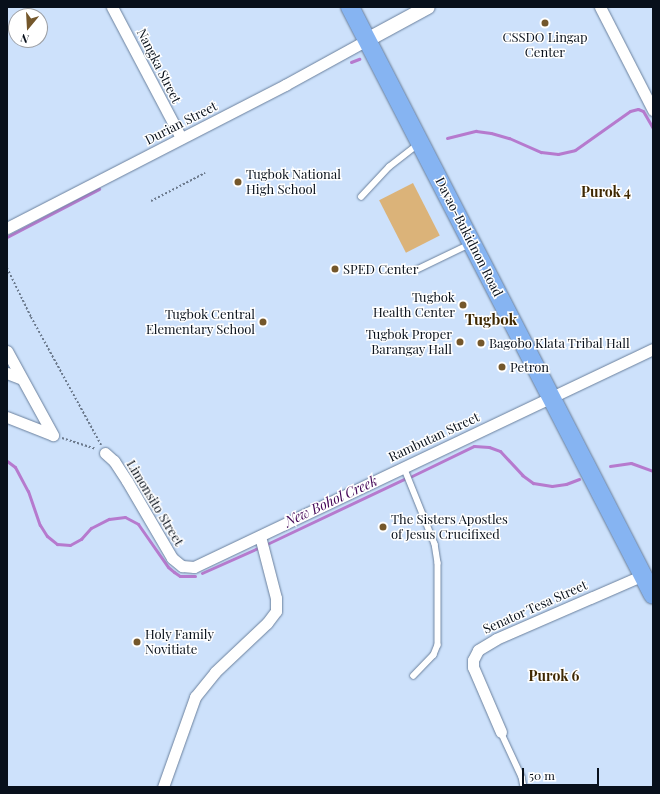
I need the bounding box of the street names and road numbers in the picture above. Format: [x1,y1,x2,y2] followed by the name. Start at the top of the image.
[134,26,184,106] street label: Nangka Street
[142,98,220,148] street label: Durian Street
[432,175,506,299] street label: Davao-Bukidnon Road
[386,409,482,465] street label: Rambutan Street
[123,457,187,549] street label: Limonsito Street
[480,577,590,637] street label: Senator Tesa Street

